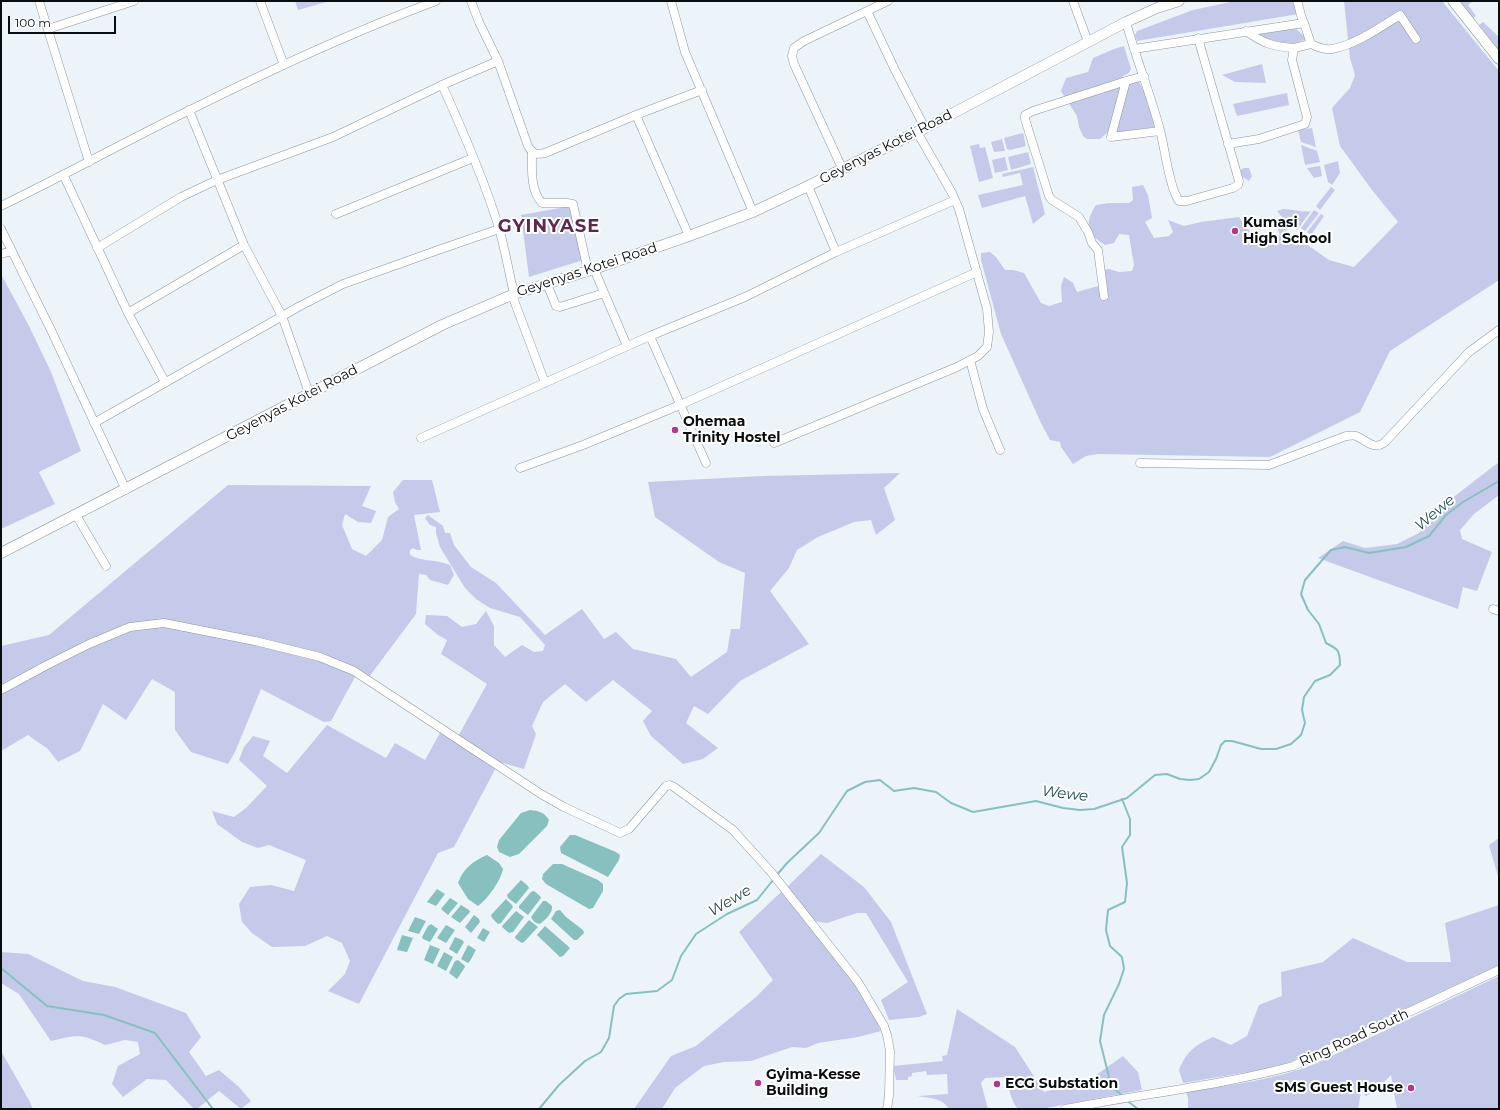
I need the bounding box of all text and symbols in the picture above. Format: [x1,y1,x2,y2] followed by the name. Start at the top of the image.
[10,8,118,34] scale bar
[15,15,51,30] text: 100 m
[817,106,955,188] street label: Geyenyas Kotei Road
[1243,215,1331,248] place label: Kumasi High School
[498,216,600,238] district label: GYINYASE
[1230,226,1240,236] marker: Kumasi High School
[515,239,659,301] street label: Geyenyas Kotei Road
[223,361,361,445] street label: Geyenyas Kotei Road
[683,414,780,446] place label: Ohemaa Trinity Hostel
[670,425,680,435] marker: Ohemaa Trinity Hostel
[1411,491,1459,535] water label: Wewe
[1041,782,1089,806] water label: Wewe
[705,881,755,921] water label: Wewe
[1297,1005,1411,1071] street label: Ring Road South
[766,1067,861,1100] place label: Gyima-Kesse Building
[1005,1076,1118,1092] place label: ECG Substation
[753,1078,763,1088] marker: Gyima-Kesse Building
[992,1079,1002,1089] marker: ECG Substation
[1275,1080,1403,1096] place label: SMS Guest House
[1406,1083,1416,1093] marker: SMS Guest House

